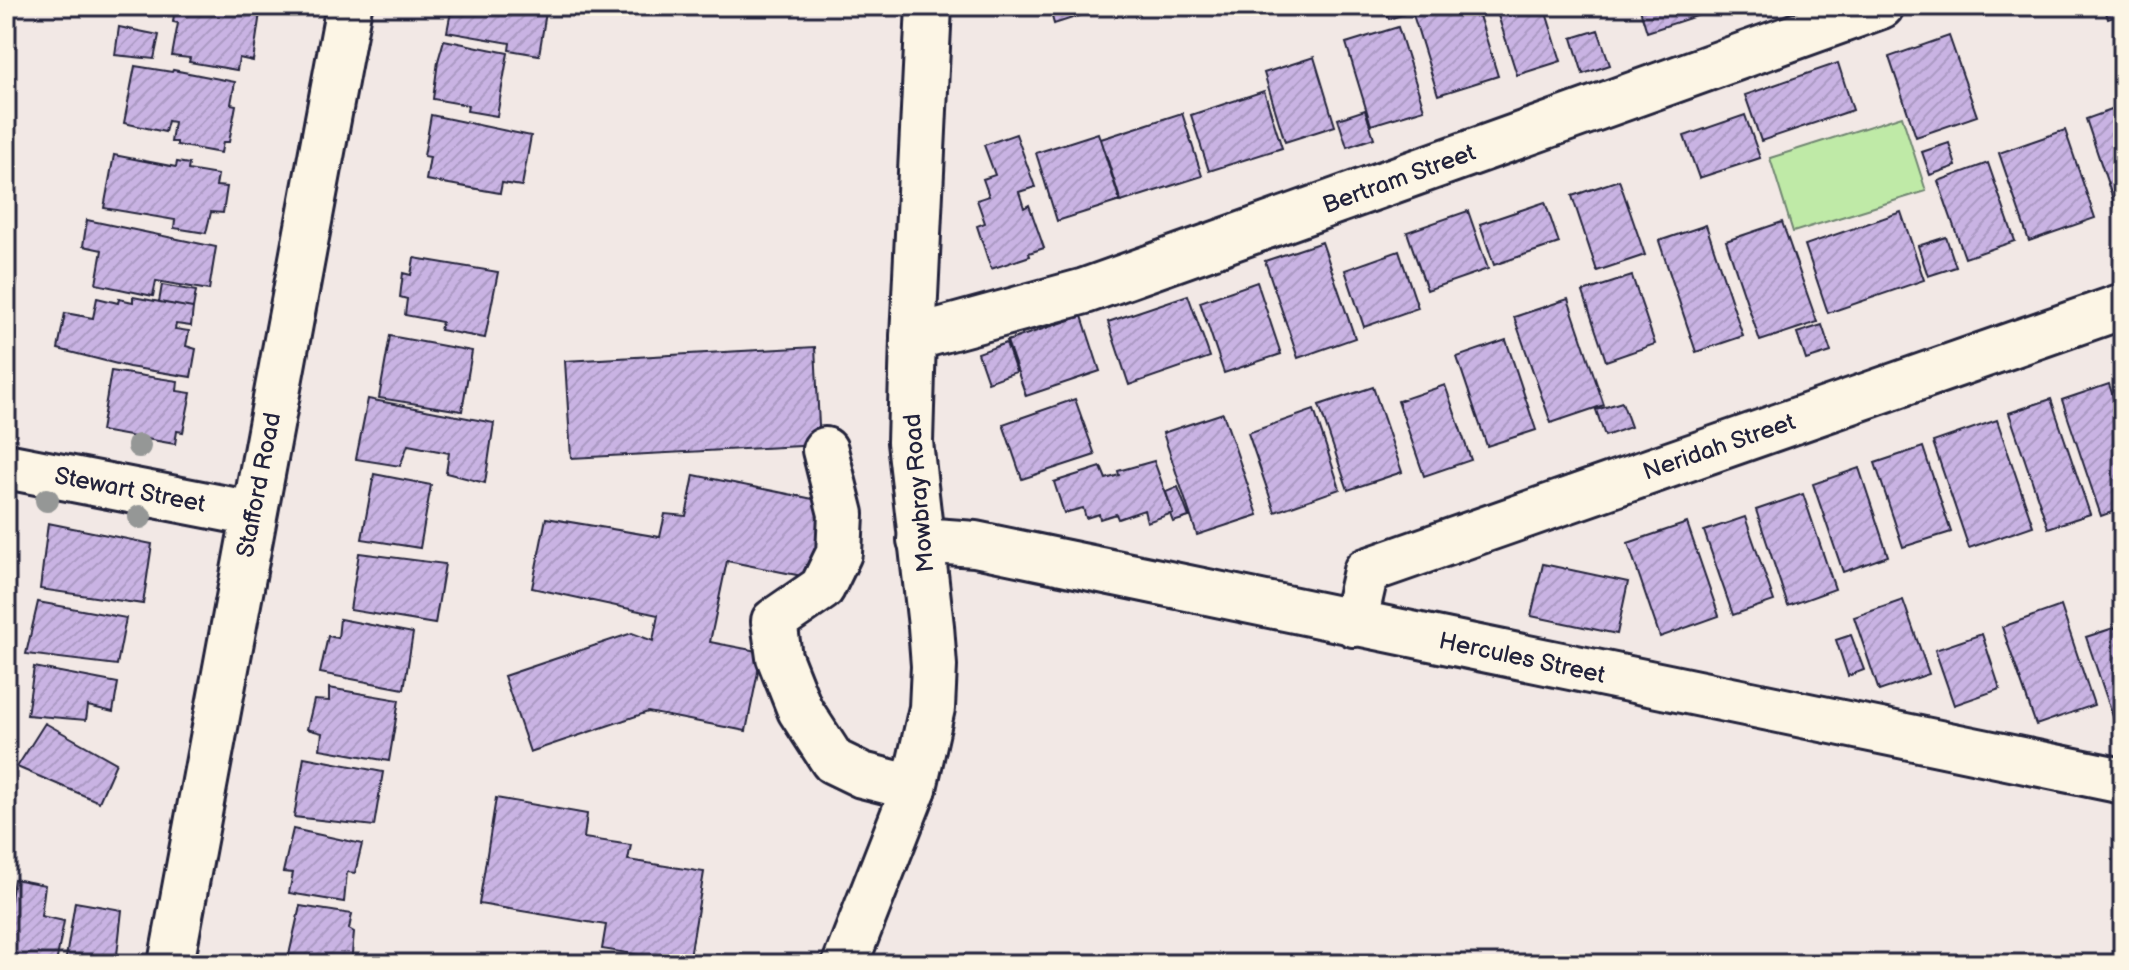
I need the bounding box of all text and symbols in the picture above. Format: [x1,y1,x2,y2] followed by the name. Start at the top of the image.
[1319,138,1480,220] street label: Bertram Street
[1639,407,1800,487] street label: Neridah Street
[231,410,287,560] street label: Stafford Road
[898,412,940,574] street label: Mowbray Road
[52,461,209,519] street label: Stewart Street
[1436,626,1608,690] street label: Hercules Street

